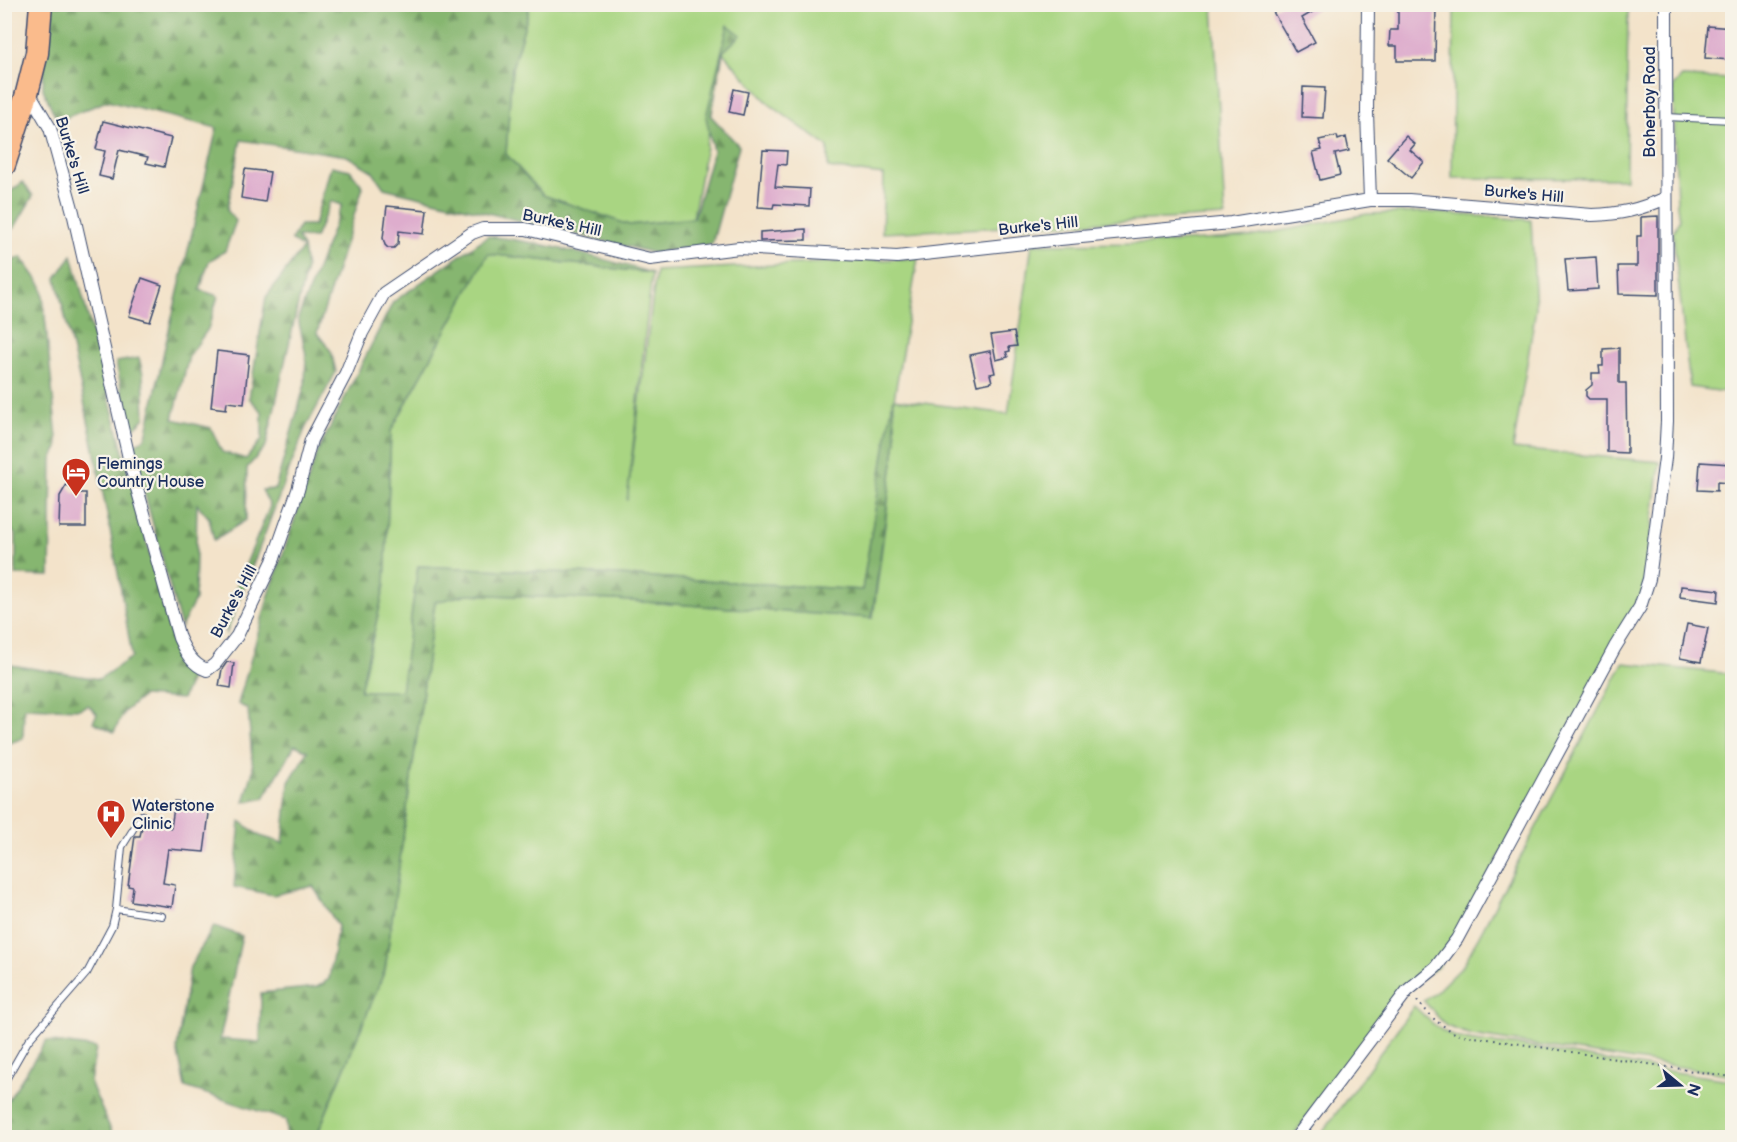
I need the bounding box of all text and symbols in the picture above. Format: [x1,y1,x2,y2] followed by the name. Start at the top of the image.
[1641,46,1660,158] street label: Boherboy Road
[51,114,92,196] street label: Burke's Hill
[1483,182,1565,207] street label: Burke's Hill
[521,206,603,241] street label: Burke's Hill
[997,213,1079,240] street label: Burke's Hill
[97,455,205,492] place label: Flemings Country House
[60,456,92,498] hotel icon: Flemings Country House
[207,562,262,642] street label: Burke's Hill
[132,797,215,834] place label: Waterstone Clinic
[95,798,127,840] hospital icon: Waterstone Clinic
[1650,1055,1710,1115] north arrow
[1682,1081,1704,1098] text: N

